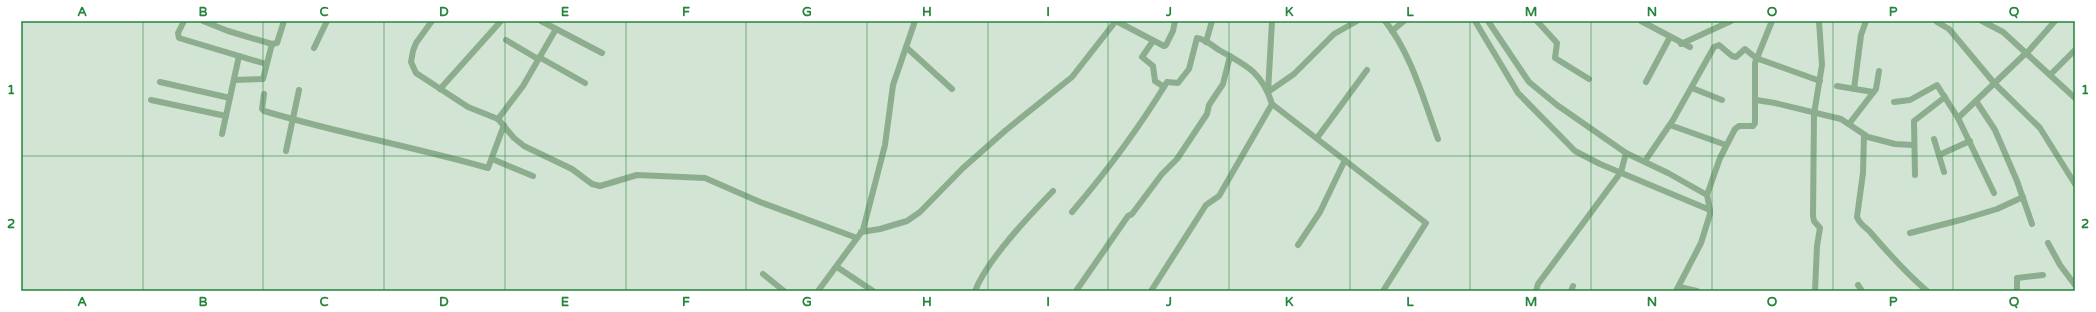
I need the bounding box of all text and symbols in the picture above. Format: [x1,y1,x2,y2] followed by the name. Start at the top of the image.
[77,4,87,20] text: A
[198,4,208,20] text: B
[319,4,329,20] text: C
[439,4,449,20] text: D
[561,4,569,20] text: E
[682,4,690,20] text: F
[802,4,812,20] text: G
[922,4,932,20] text: H
[1046,4,1050,20] text: I
[1165,4,1172,20] text: J
[1285,4,1294,20] text: K
[1406,4,1414,20] text: L
[1525,4,1537,20] text: M
[1647,4,1657,20] text: N
[1767,4,1778,20] text: O
[1889,4,1898,20] text: P
[2009,4,2020,20] text: Q
[7,82,15,98] text: 1
[2081,82,2089,98] text: 1
[7,216,15,232] text: 2
[2081,216,2089,232] text: 2
[77,294,87,310] text: A
[198,294,208,310] text: B
[319,294,329,310] text: C
[439,294,449,310] text: D
[561,294,569,310] text: E
[682,294,690,310] text: F
[802,294,812,310] text: G
[922,294,932,310] text: H
[1046,294,1050,310] text: I
[1165,294,1172,310] text: J
[1285,294,1294,310] text: K
[1406,294,1414,310] text: L
[1525,294,1537,310] text: M
[1647,294,1657,310] text: N
[1767,294,1778,310] text: O
[1889,294,1898,310] text: P
[2009,294,2020,310] text: Q

